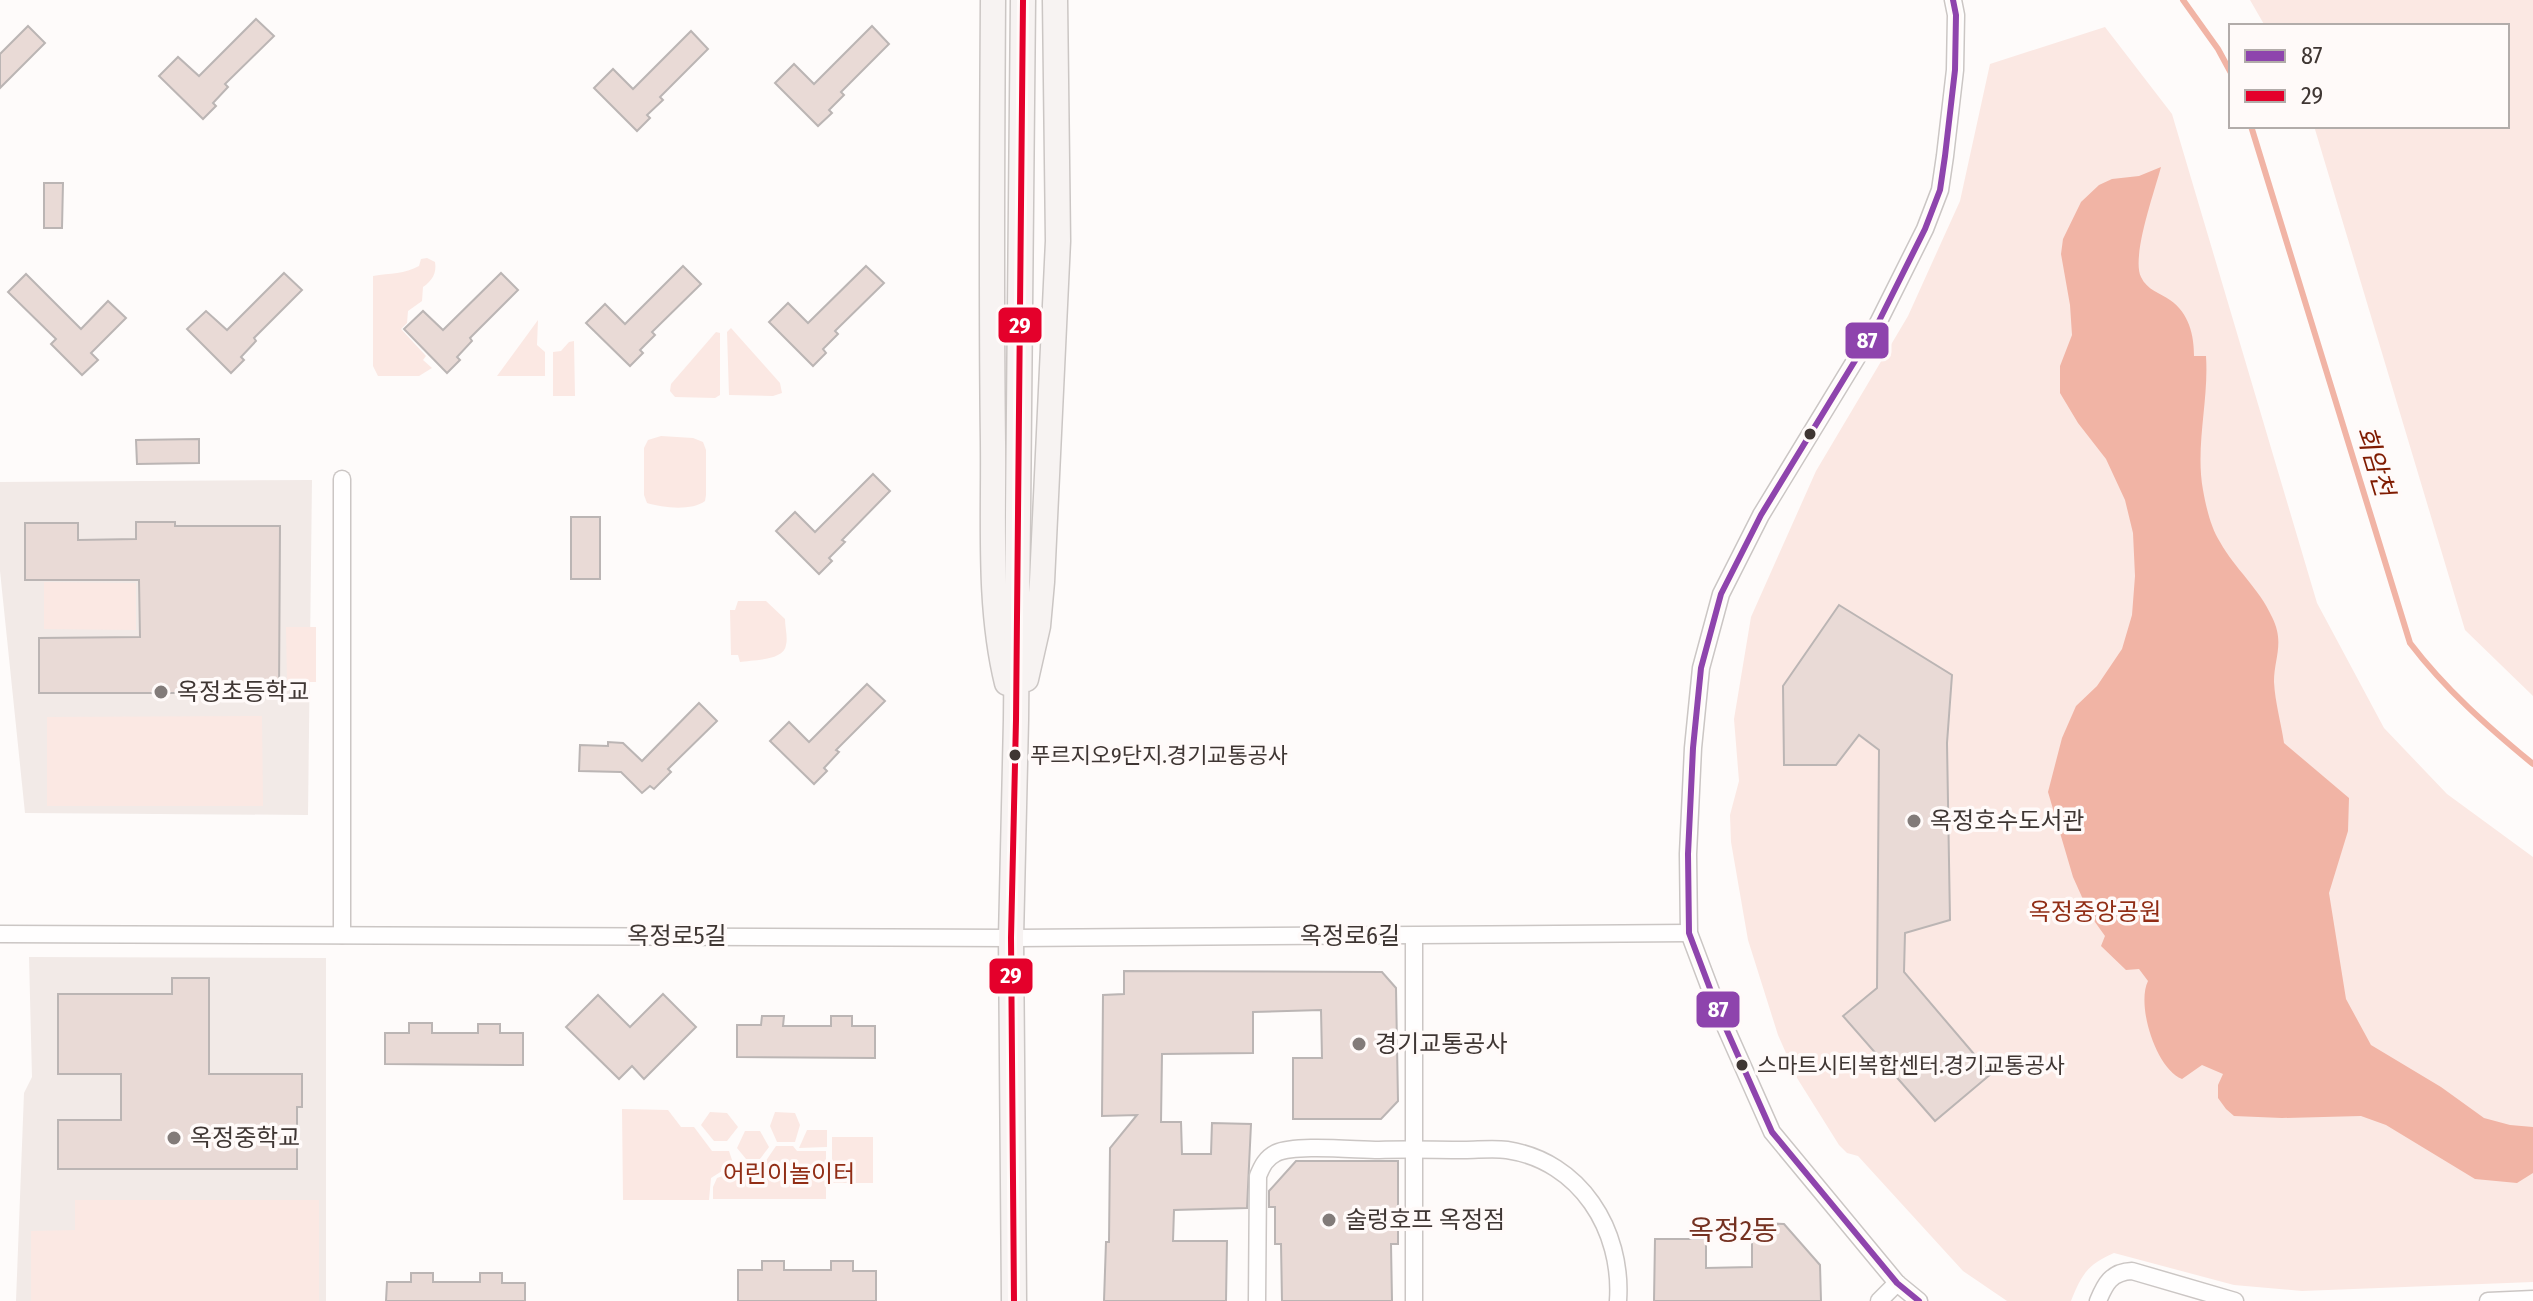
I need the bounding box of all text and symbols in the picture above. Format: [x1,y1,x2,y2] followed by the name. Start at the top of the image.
[2229,24,2509,128] legend
[2301,42,2323,70] text: 87
[2301,82,2323,110] text: 29
[997,306,1043,344] line badge: 29
[1008,312,1031,339] text: 29
[1844,321,1890,360] line badge: 87
[1857,327,1878,354] text: 87
[2349,422,2401,503] water label: 회암천
[1802,426,1818,442] unlabelled marker
[177,678,309,706] place label: 옥정초등학교
[152,683,170,701] marker: 옥정초등학교
[1030,742,1288,769] place label: 푸르지오9단지.경기교통공사
[1007,747,1023,763] marker: 푸르지오9단지.경기교통공사
[1930,807,2085,835] place label: 옥정호수도서관
[1905,812,1923,830] marker: 옥정호수도서관
[2029,898,2161,926] park label: 옥정중앙공원
[627,922,727,950] street label: 옥정로5길
[1300,922,1400,950] street label: 옥정로6길
[988,957,1034,995] line badge: 29
[999,962,1022,989] text: 29
[1695,990,1741,1029] line badge: 87
[1708,996,1729,1023] text: 87
[1375,1030,1507,1058] place label: 경기교통공사
[1350,1035,1368,1053] marker: 경기교통공사
[1757,1052,2065,1079] place label: 스마트시티복합센터.경기교통공사
[1734,1057,1750,1073] marker: 스마트시티복합센터.경기교통공사
[190,1124,300,1152] place label: 옥정중학교
[165,1129,183,1147] marker: 옥정중학교
[723,1160,855,1188] park label: 어린이놀이터
[1345,1206,1505,1234] place label: 술렁호프 옥정점
[1320,1211,1338,1229] marker: 술렁호프 옥정점
[1688,1214,1778,1247] district label: 옥정2동

